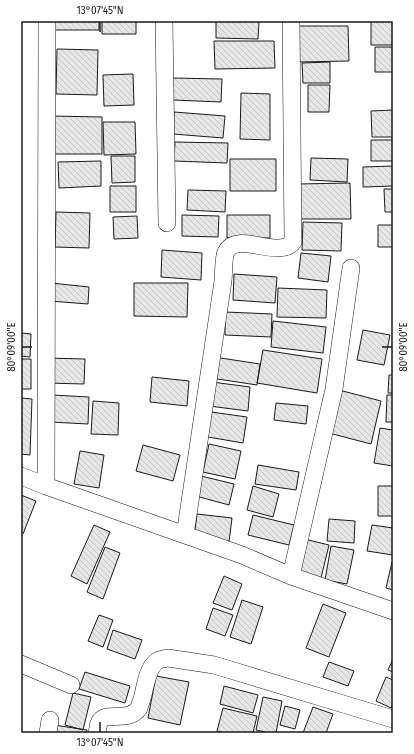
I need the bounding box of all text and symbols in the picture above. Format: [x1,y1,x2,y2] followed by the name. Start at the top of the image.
[77,5,124,17] text: 13°07'45"N
[6,322,18,372] text: 80°09'00"E
[398,322,410,372] text: 80°09'00"E
[77,737,124,749] text: 13°07'45"N

